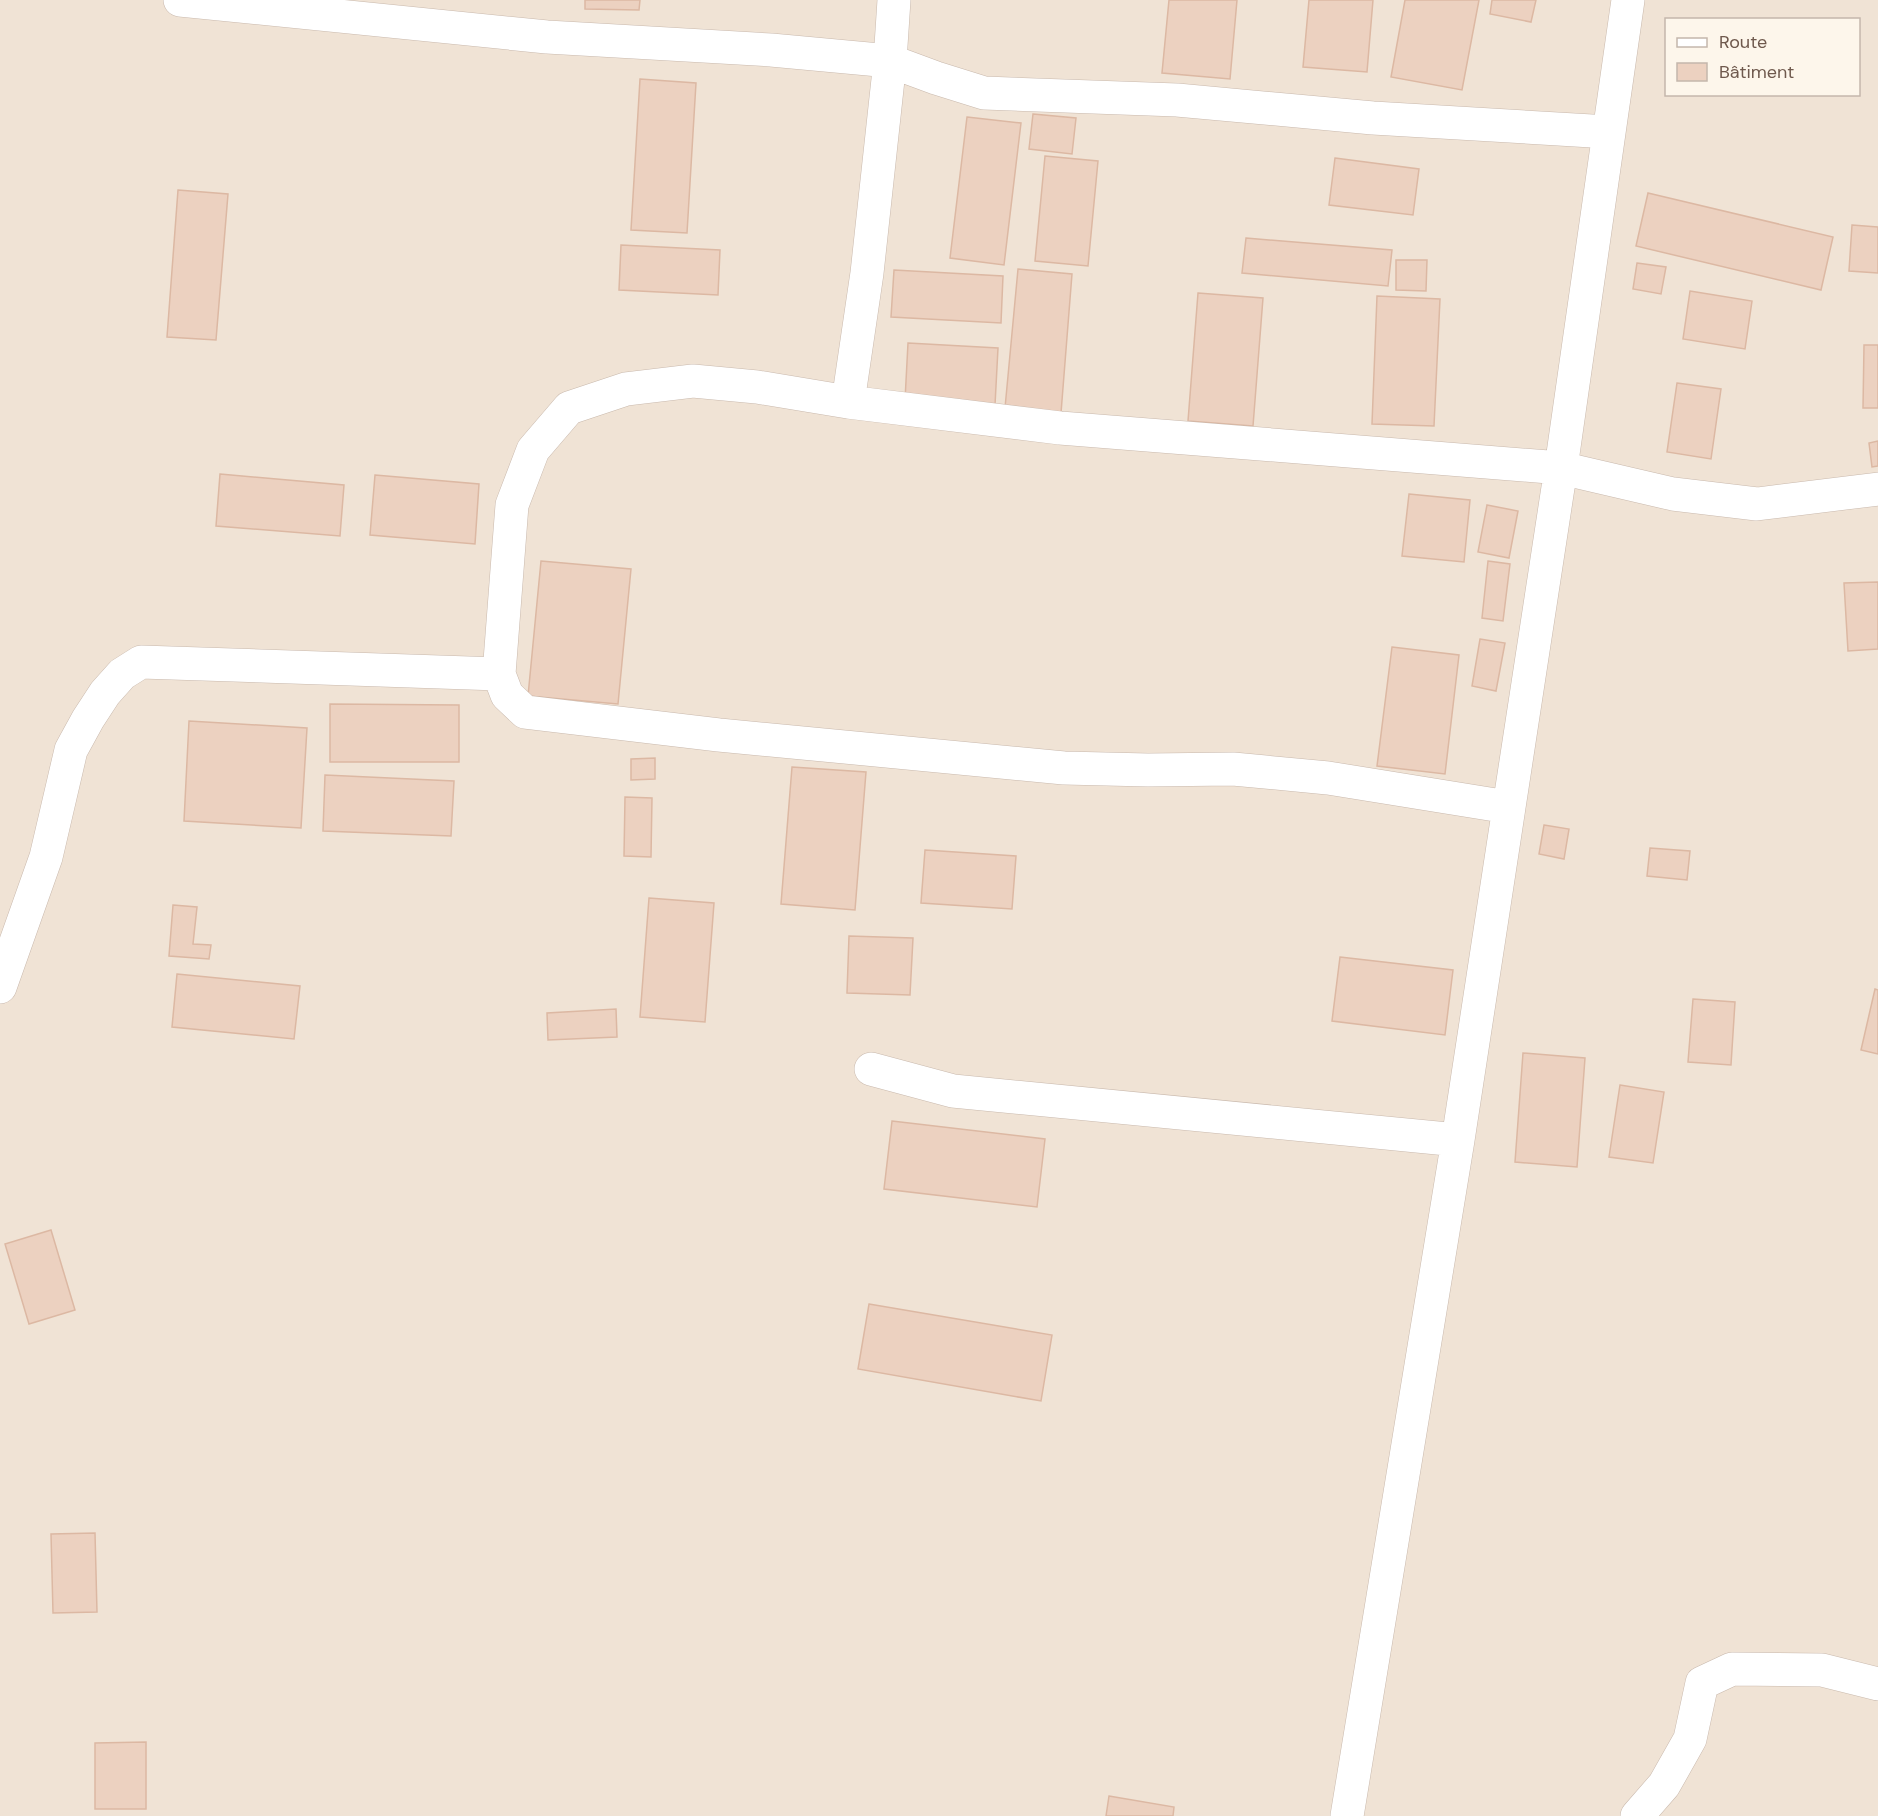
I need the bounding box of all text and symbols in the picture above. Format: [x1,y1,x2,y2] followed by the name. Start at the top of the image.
[1665,18,1860,96] legend
[1719,30,1767,54] text: Route
[1719,60,1794,84] text: Bâtiment

